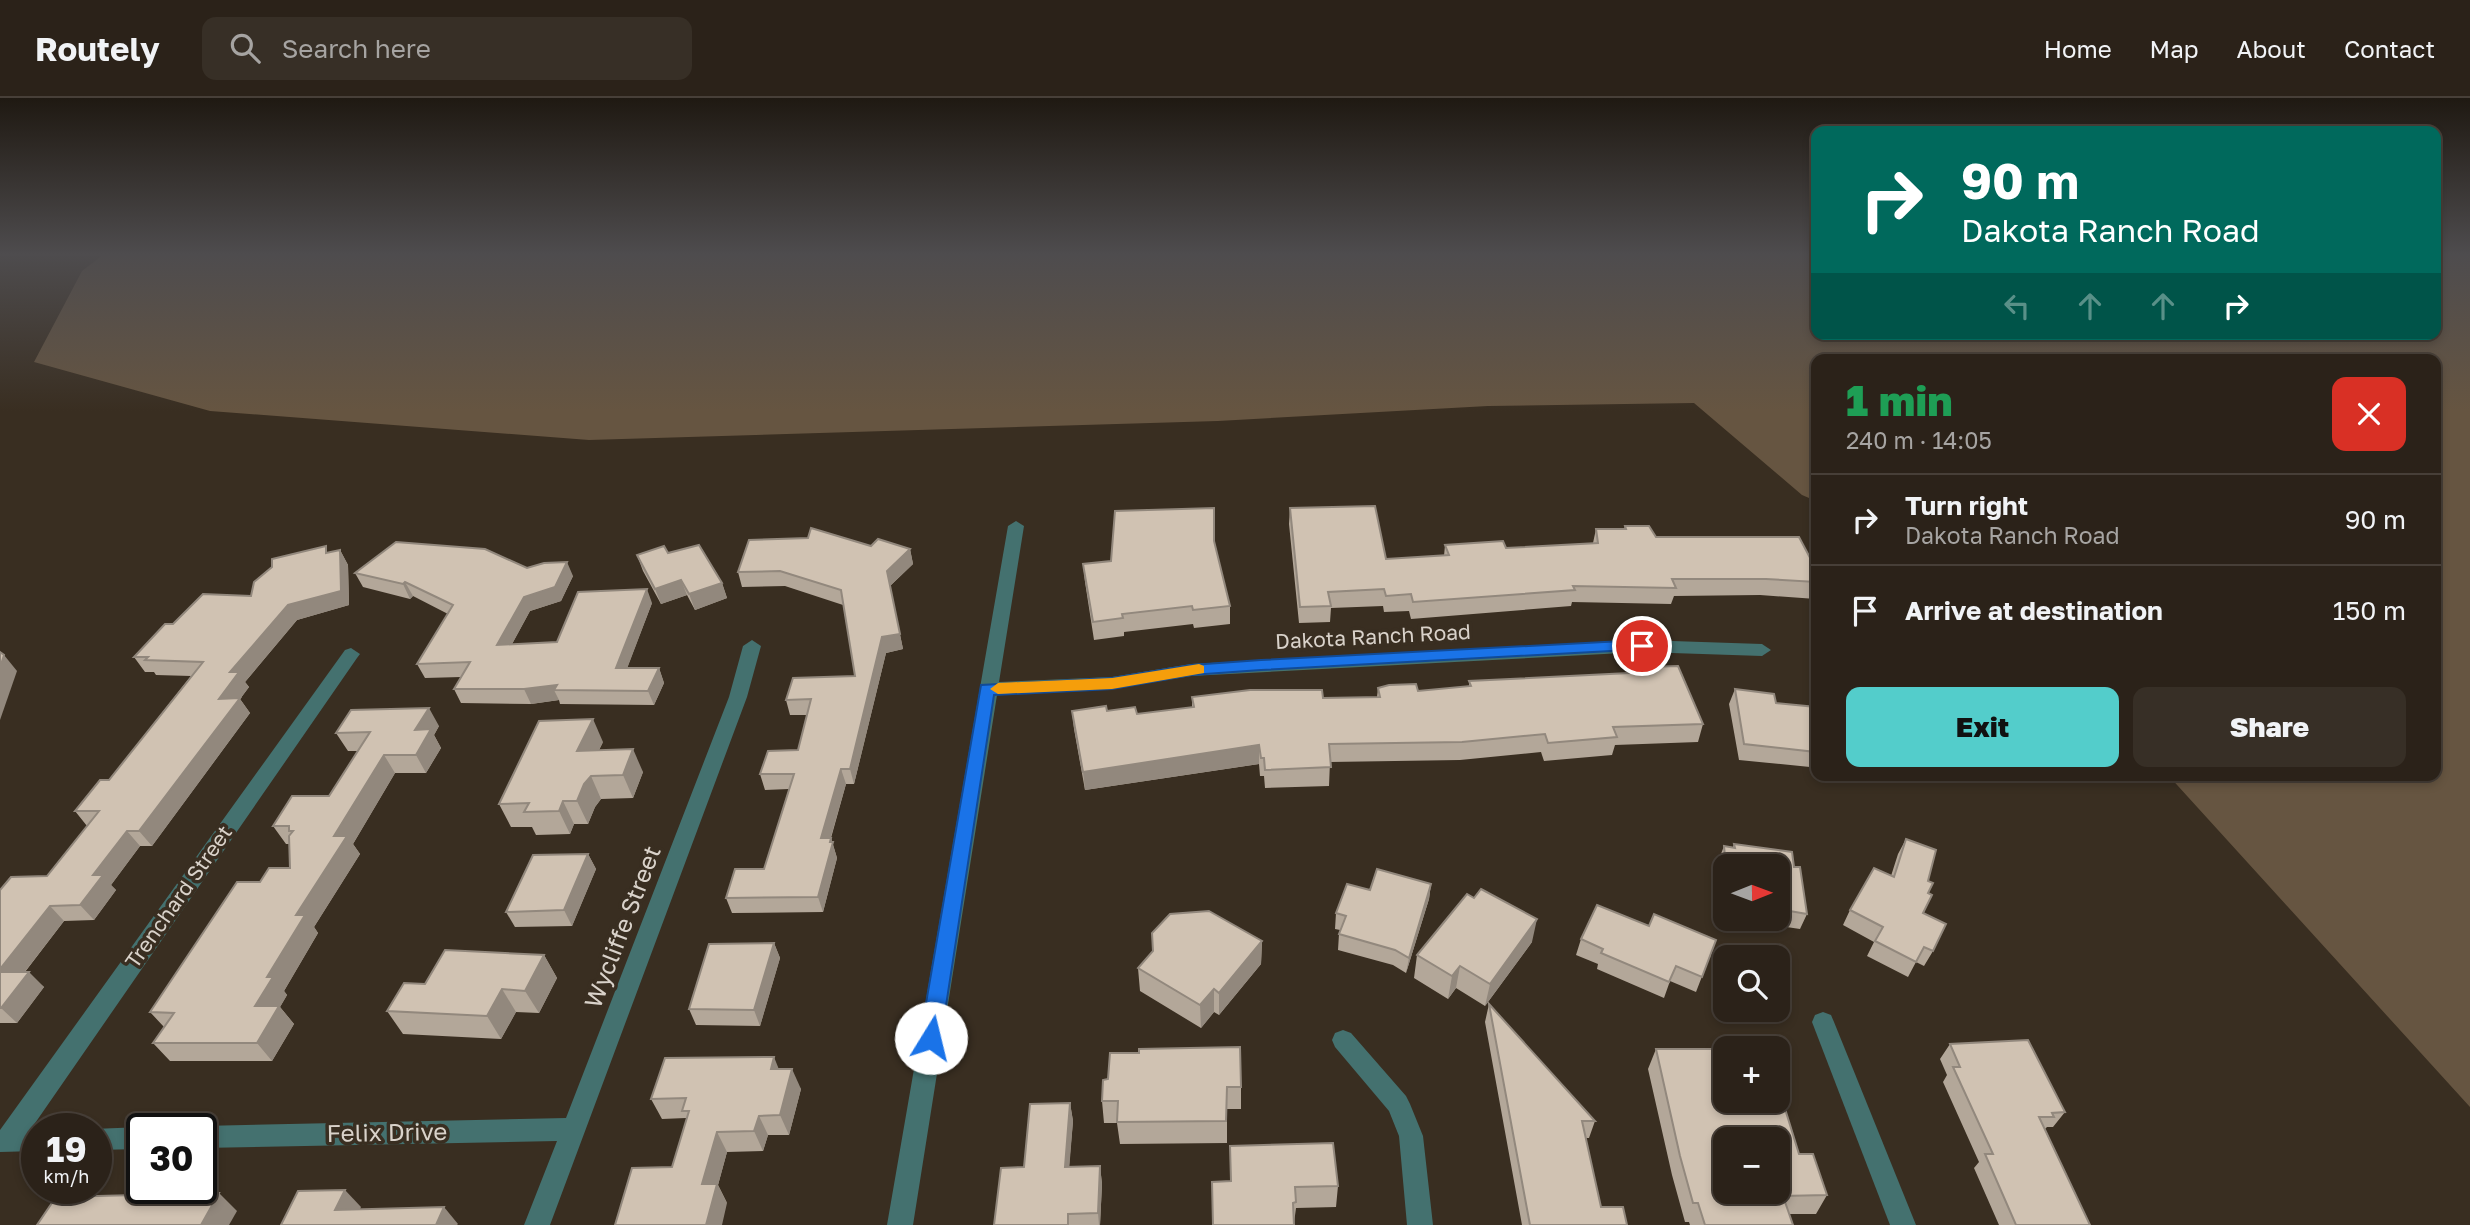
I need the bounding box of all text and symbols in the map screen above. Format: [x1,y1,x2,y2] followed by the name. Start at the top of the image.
[202,17,692,80] search box
[35,29,160,68] text: Routely
[226,29,264,67] icon: search
[282,33,431,64] text: Search here
[2044,34,2112,63] text: Home
[2150,34,2199,63] text: Map
[2237,34,2306,63] text: About
[2344,34,2435,63] text: Contact
[1961,151,2079,210] text: 90 m
[1846,154,1937,245] icon: right
[1961,211,2260,249] text: Dakota Ranch Road
[1998,287,2036,325] icon: left
[2071,287,2109,325] icon: ahead
[2144,287,2182,325] icon: ahead
[2217,287,2255,325] icon: right
[1846,375,1953,425] text: 1 min
[2332,377,2406,451] button: close
[1846,426,1992,454] text: 240 m · 14:05
[1905,490,2028,521] text: Turn right
[1846,501,1884,539] icon: right
[2345,504,2406,535] text: 90 m
[1905,521,2120,549] text: Dakota Ranch Road
[1846,592,1884,630] icon: arrive
[1905,595,2163,626] text: Arrive at destination
[2333,595,2406,626] text: 150 m
[1612,616,1672,676] pin
[1274,618,1472,654] street label: Dakota Ranch Road
[1623,627,1661,665] icon: arrive
[1846,687,2119,767] button: Exit
[2133,687,2406,767] button: Share
[119,820,237,973] street label: Trenchard Street
[577,841,666,1012] street label: Wycliffe Street
[1713,854,1790,931] north arrow
[1713,854,1790,1204] map controls
[1713,945,1790,1022] button: search
[894,1001,968,1075] position arrow
[1713,1036,1790,1113] button: +
[126,1113,217,1204] speed limit sign: 30
[326,1116,448,1147] street label: Felix Drive
[1713,1127,1790,1204] button: −
[46,1128,87,1170] text: 19
[44,1165,89,1187] text: km/h

